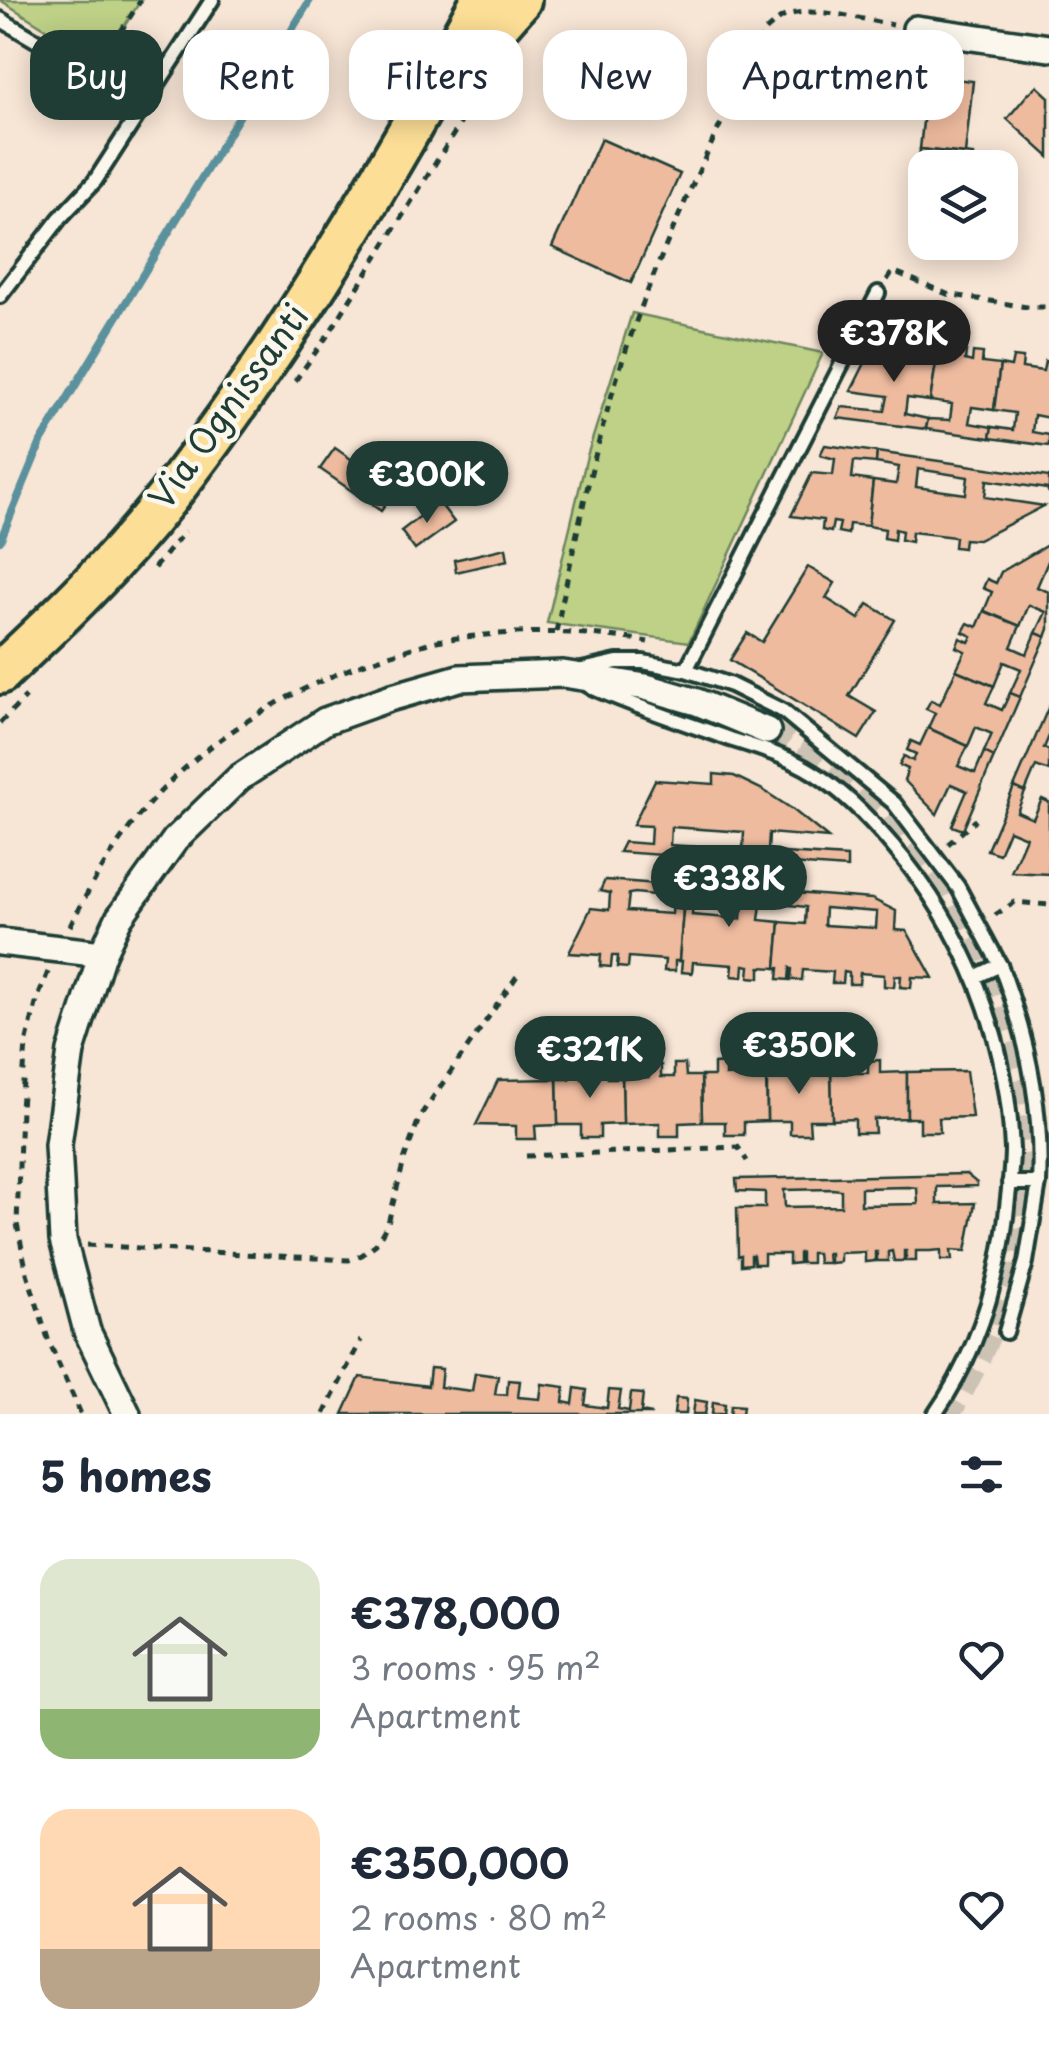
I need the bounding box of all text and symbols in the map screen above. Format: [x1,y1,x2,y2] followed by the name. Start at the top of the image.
[30,30,163,120] chip: Buy
[183,30,329,120] chip: Rent
[349,30,523,120] chip: Filters
[543,30,687,120] chip: New
[707,30,964,120] chip: Apartment
[908,150,1018,260] map controls
[908,150,1018,260] button: layers
[134,292,320,520] street label: Via Ognissanti
[824,300,964,385] pin: €378K
[840,308,948,356] text: €378K
[357,441,497,526] pin: €300K
[368,449,486,497] text: €300K
[659,845,799,930] pin: €338K
[673,853,785,901] text: €338K
[729,1012,869,1097] pin: €350K
[520,1016,660,1101] pin: €321K
[742,1020,856,1068] text: €350K
[537,1024,643,1072] text: €321K
[40,1443,212,1506] text: 5 homes
[954,1447,1009,1502] icon: filters
[350,1580,561,1643] text: €378,000
[120,1599,240,1719] icon: home
[954,1632,1009,1687] icon: heart
[350,1643,601,1691] text: 3 rooms · 95 m²
[350,1691,521,1739] text: Apartment
[350,1830,569,1893] text: €350,000
[120,1849,240,1969] icon: home
[954,1882,1009,1937] icon: heart
[350,1893,607,1941] text: 2 rooms · 80 m²
[350,1941,521,1989] text: Apartment

